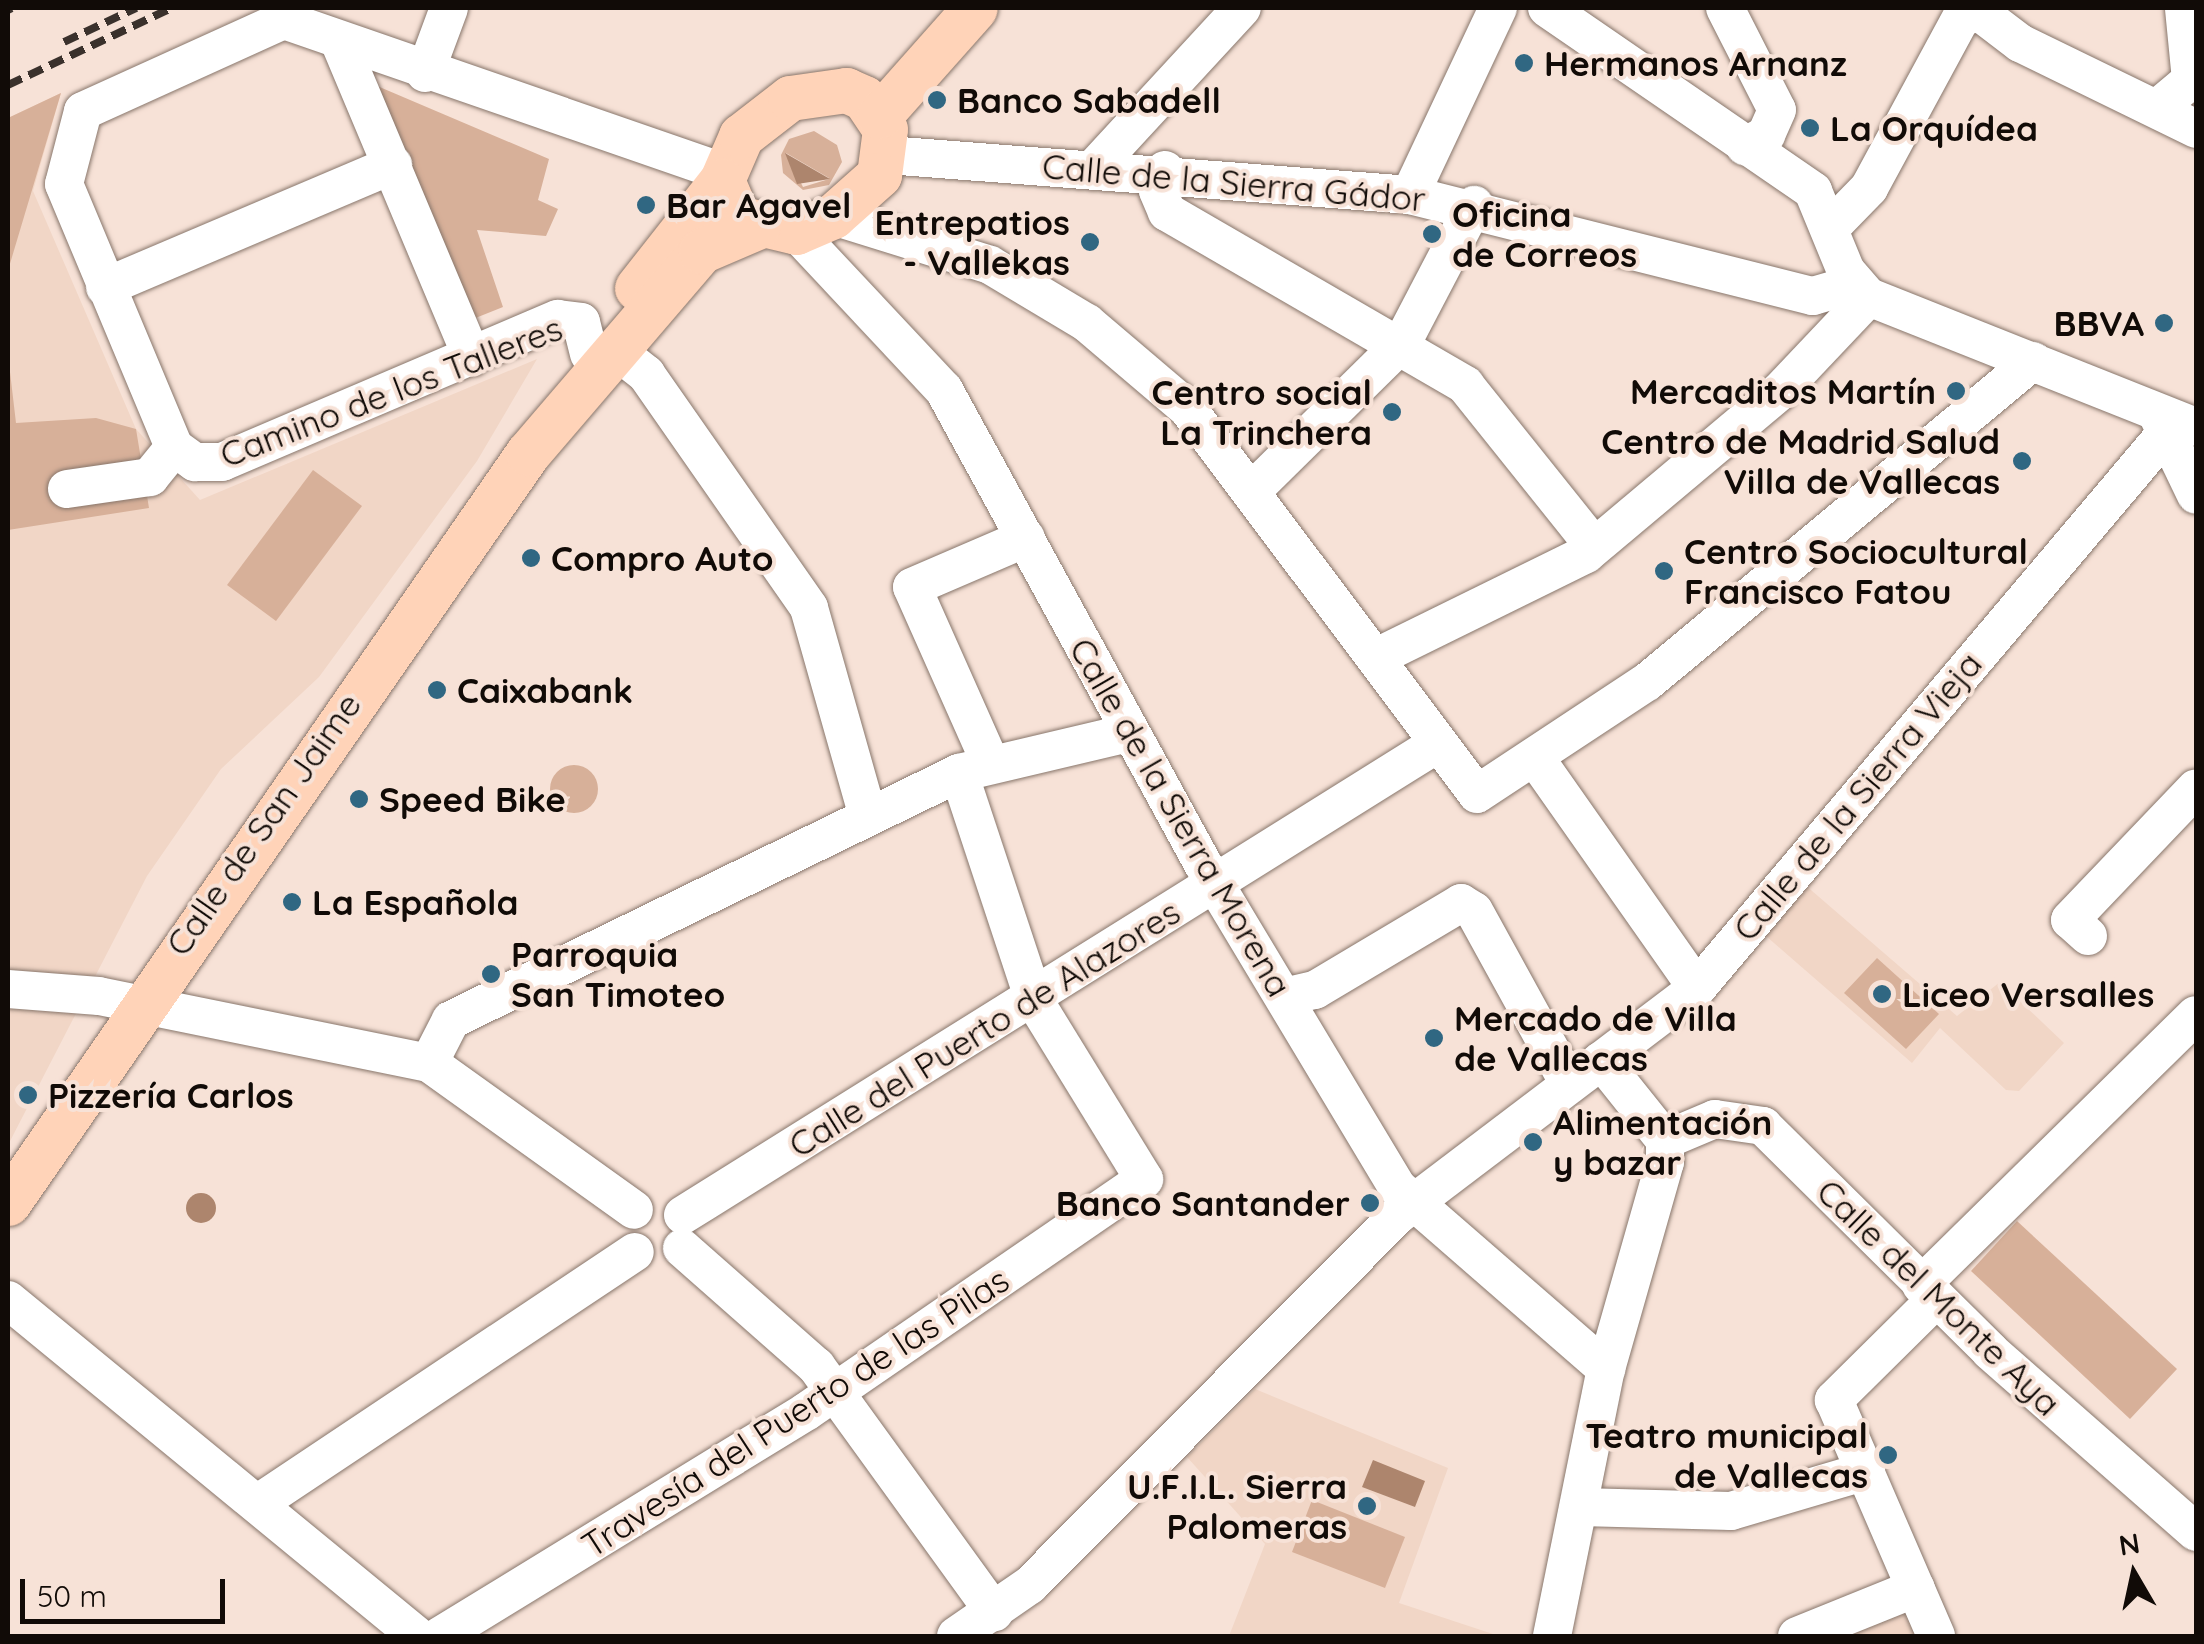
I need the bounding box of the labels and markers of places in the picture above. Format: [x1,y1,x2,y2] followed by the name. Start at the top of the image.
[1544,42,1847,84] place label: Hermanos Arnanz
[1513,52,1535,74] marker: Hermanos Arnanz
[957,79,1221,121] place label: Banco Sabadell
[926,89,948,111] marker: Banco Sabadell
[1830,107,2038,149] place label: La Orquídea
[1799,117,1821,139] marker: La Orquídea
[666,184,852,226] place label: Bar Agavel
[1452,193,1637,275] place label: Oficina de Correos
[635,194,657,216] marker: Bar Agavel
[874,201,1070,283] place label: Entrepatios - Vallekas
[1421,223,1443,245] marker: Oficina de Correos
[1079,231,1101,253] marker: Entrepatios - Vallekas
[2054,302,2144,344] place label: BBVA
[2153,312,2175,334] marker: BBVA
[1630,370,1936,412] place label: Mercaditos Martín
[1152,371,1372,453] place label: Centro social La Trinchera
[1945,380,1967,402] marker: Mercaditos Martín
[1381,401,1403,423] marker: Centro social La Trinchera
[1601,420,2000,502] place label: Centro de Madrid Salud Villa de Vallecas
[2009,448,2035,474] marker: Centro de Madrid Salud Villa de Vallecas
[1684,530,2028,612] place label: Centro Sociocultural Francisco Fatou
[551,537,774,579] place label: Compro Auto
[520,547,542,569] marker: Compro Auto
[1653,560,1675,582] marker: Centro Sociocultural Francisco Fatou
[457,669,633,711] place label: Caixabank
[426,679,448,701] marker: Caixabank
[379,778,566,820] place label: Speed Bike
[348,788,370,810] marker: Speed Bike
[312,881,518,923] place label: La Española
[281,891,303,913] marker: La Española
[511,933,725,1015] place label: Parroquia San Timoteo
[480,963,502,985] marker: Parroquia San Timoteo
[1902,973,2154,1015] place label: Liceo Versalles
[1871,983,1893,1005] marker: Liceo Versalles
[1454,997,1737,1079] place label: Mercado de Villa de Vallecas
[1423,1027,1445,1049] marker: Mercado de Villa de Vallecas
[48,1074,294,1116] place label: Pizzería Carlos
[17,1084,39,1106] marker: Pizzería Carlos
[1553,1101,1772,1183] place label: Alimentación y bazar
[1522,1131,1544,1153] marker: Alimentación y bazar
[1056,1182,1350,1224] place label: Banco Santander
[1359,1192,1381,1214] marker: Banco Santander
[1585,1414,1868,1496] place label: Teatro municipal de Vallecas
[1877,1444,1899,1466] marker: Teatro municipal de Vallecas
[1127,1465,1347,1547] place label: U.F.I.L. Sierra Palomeras
[1356,1495,1378,1517] marker: U.F.I.L. Sierra Palomeras

